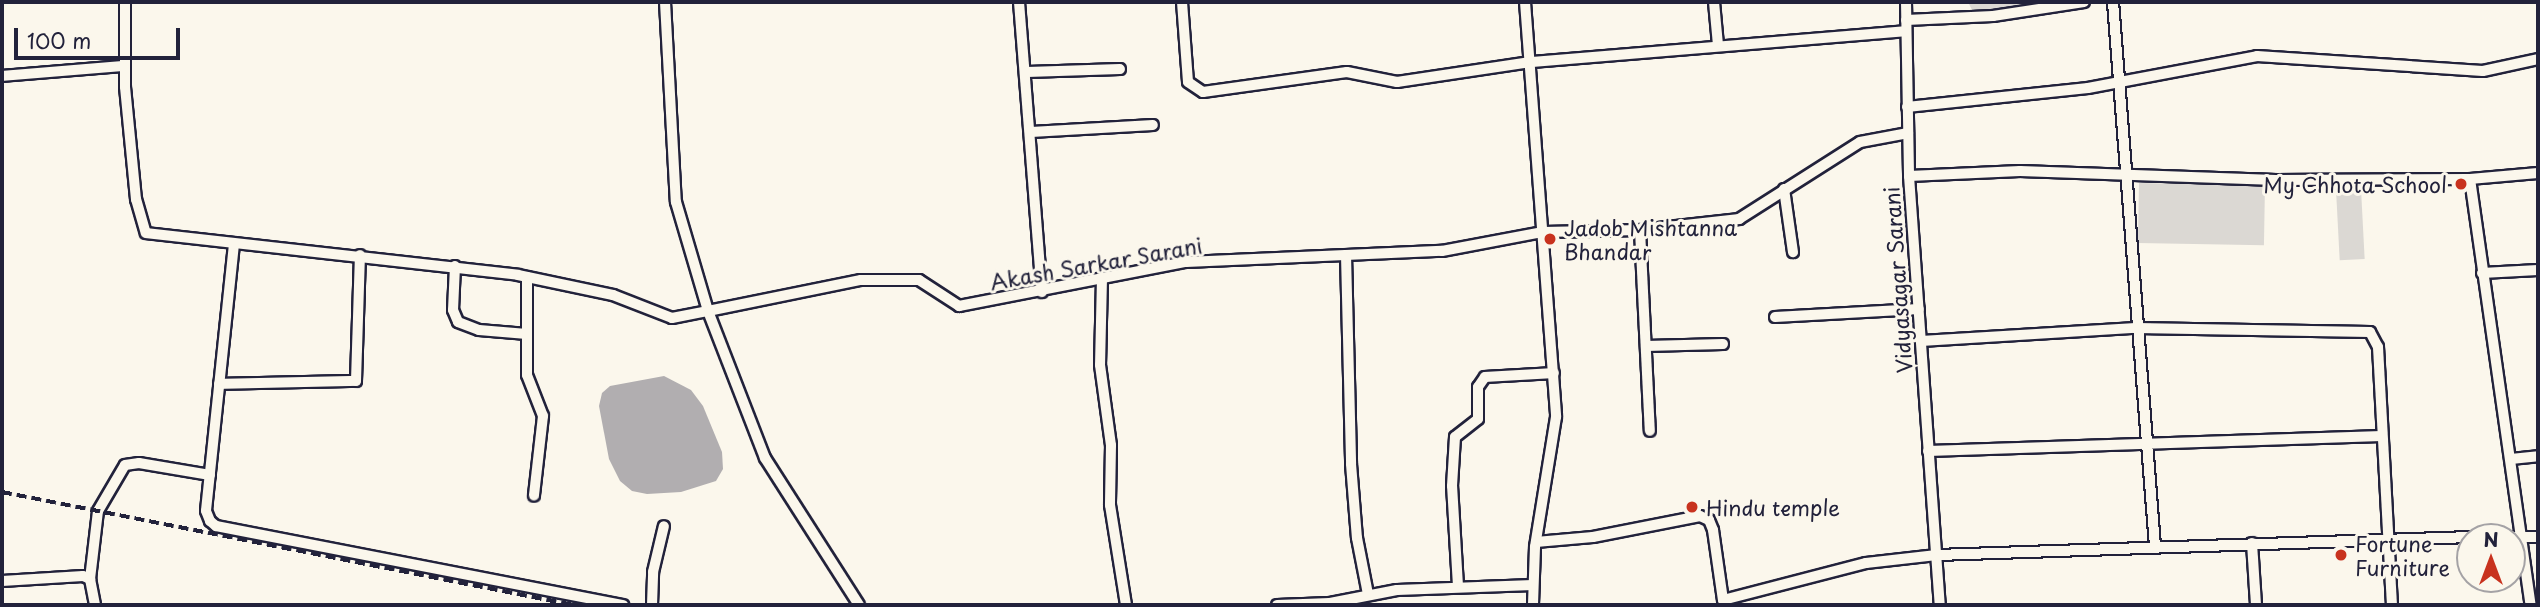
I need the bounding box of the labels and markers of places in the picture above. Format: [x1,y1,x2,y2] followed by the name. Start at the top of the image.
[2262,171,2447,197] place label: My Chhota School
[2453,176,2469,192] marker: My Chhota School
[1564,214,1738,264] place label: Jadob Mishtanna Bhandar
[1542,231,1558,247] marker: Jadob Mishtanna Bhandar
[1706,494,1841,520] place label: Hindu temple
[1684,499,1700,515] marker: Hindu temple
[2355,530,2450,580] place label: Fortune Furniture
[2333,547,2349,563] marker: Fortune Furniture

